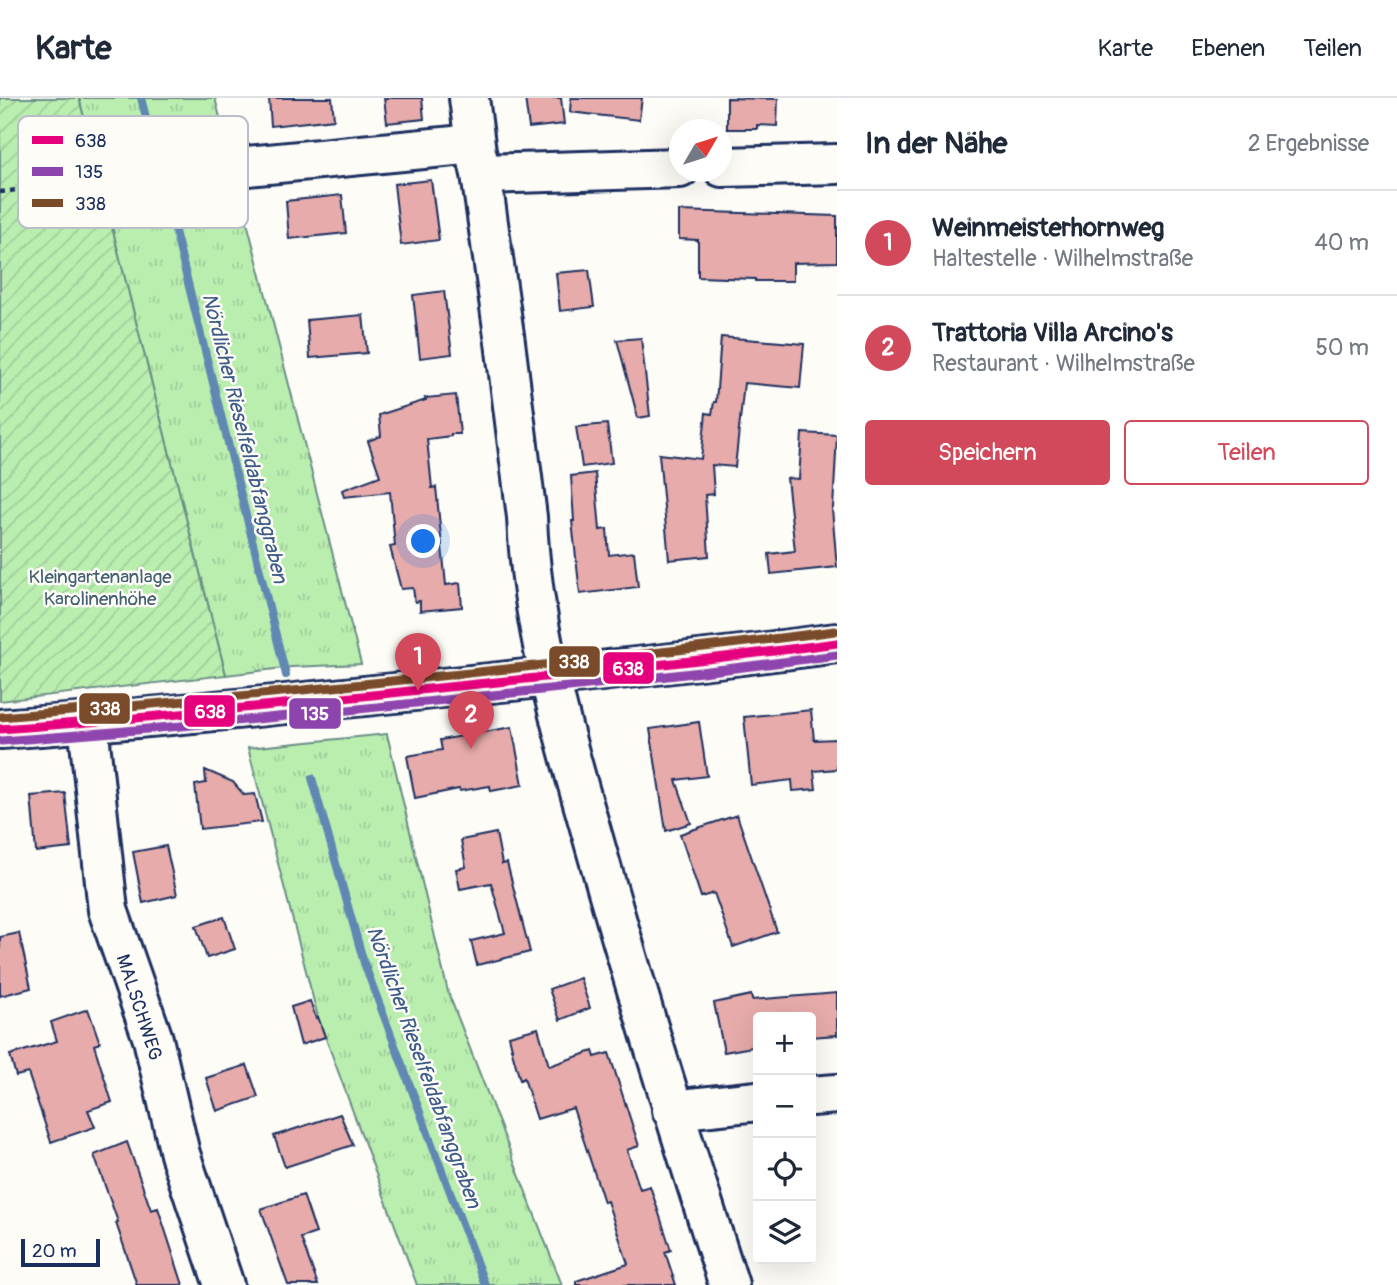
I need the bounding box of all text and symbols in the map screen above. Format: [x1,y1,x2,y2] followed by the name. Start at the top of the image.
[35,28,112,69] text: Karte
[1098,34,1153,63] text: Karte
[1191,34,1265,63] text: Ebenen
[1303,34,1362,63] text: Teilen
[18,116,248,228] legend
[669,119,732,182] north arrow
[865,125,1007,162] text: In der Nähe
[75,129,106,153] text: 638
[1248,129,1369,158] text: 2 Ergebnisse
[75,160,103,184] text: 135
[75,192,106,216] text: 338
[932,212,1164,244] text: Weinmeisterhornweg
[884,228,893,257] text: 1
[1315,228,1369,257] text: 40 m
[932,244,1193,273] text: Haltestelle · Wilhelmstraße
[195,290,294,587] water label: Nördlicher Rieselfeldabfanggraben
[932,317,1173,349] text: Trattoria Villa Arcino's
[882,333,894,362] text: 2
[1315,333,1369,362] text: 50 m
[932,349,1195,378] text: Restaurant · Wilhelmstraße
[865,420,1110,485] button: Speichern
[1124,420,1369,485] button: Teilen
[406,524,440,558] your location
[28,565,172,611] park label: Kleingartenanlage Karolinenhöhe
[395,633,441,691] pin: 1
[548,645,601,678] line badge: 338
[559,650,590,674] text: 338
[602,651,655,685] line badge: 638
[612,657,644,681] text: 638
[448,691,494,749] pin: 2
[78,692,131,725] line badge: 338
[183,694,236,728] line badge: 638
[90,697,121,721] text: 338
[288,697,342,730] line badge: 135
[194,700,226,724] text: 638
[301,702,329,726] text: 135
[360,923,488,1213] water label: Nördlicher Rieselfeldabfanggraben
[111,951,167,1063] street label: MALSCHWEG
[753,1012,816,1264] map controls
[753,1012,816,1075] button: +
[753,1075,816,1138] button: −
[753,1138,816,1201] button: locate
[753,1201,816,1264] button: layers
[21,1236,100,1268] scale bar
[32,1239,77,1263] text: 20 m

